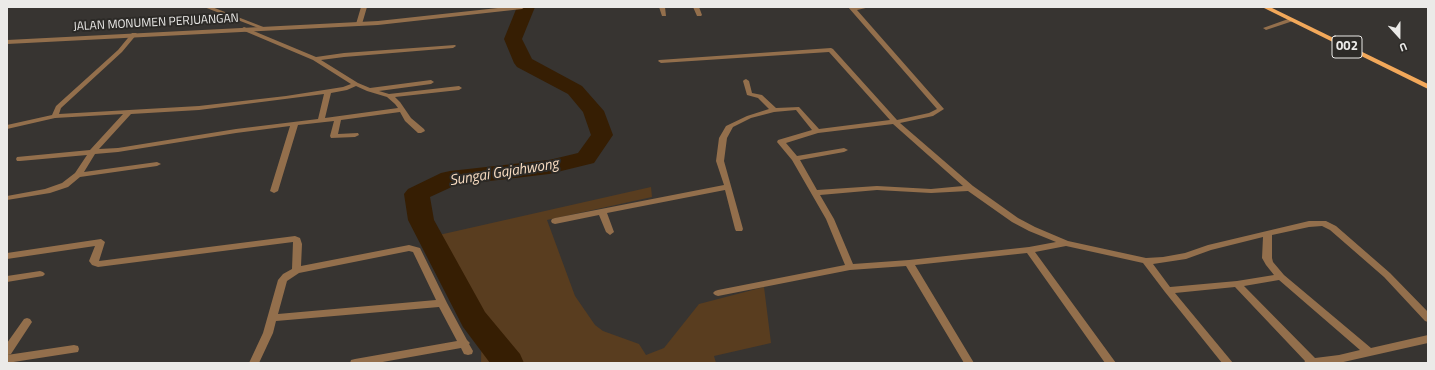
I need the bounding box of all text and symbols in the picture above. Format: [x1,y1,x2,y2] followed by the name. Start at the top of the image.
[73,11,239,35] street label: JALAN MONUMEN PERJUANGAN
[1379,16,1419,56] north arrow
[1332,36,1362,58] road number: 002
[1397,38,1410,56] text: U
[448,155,560,191] water label: Sungai Gajahwong

